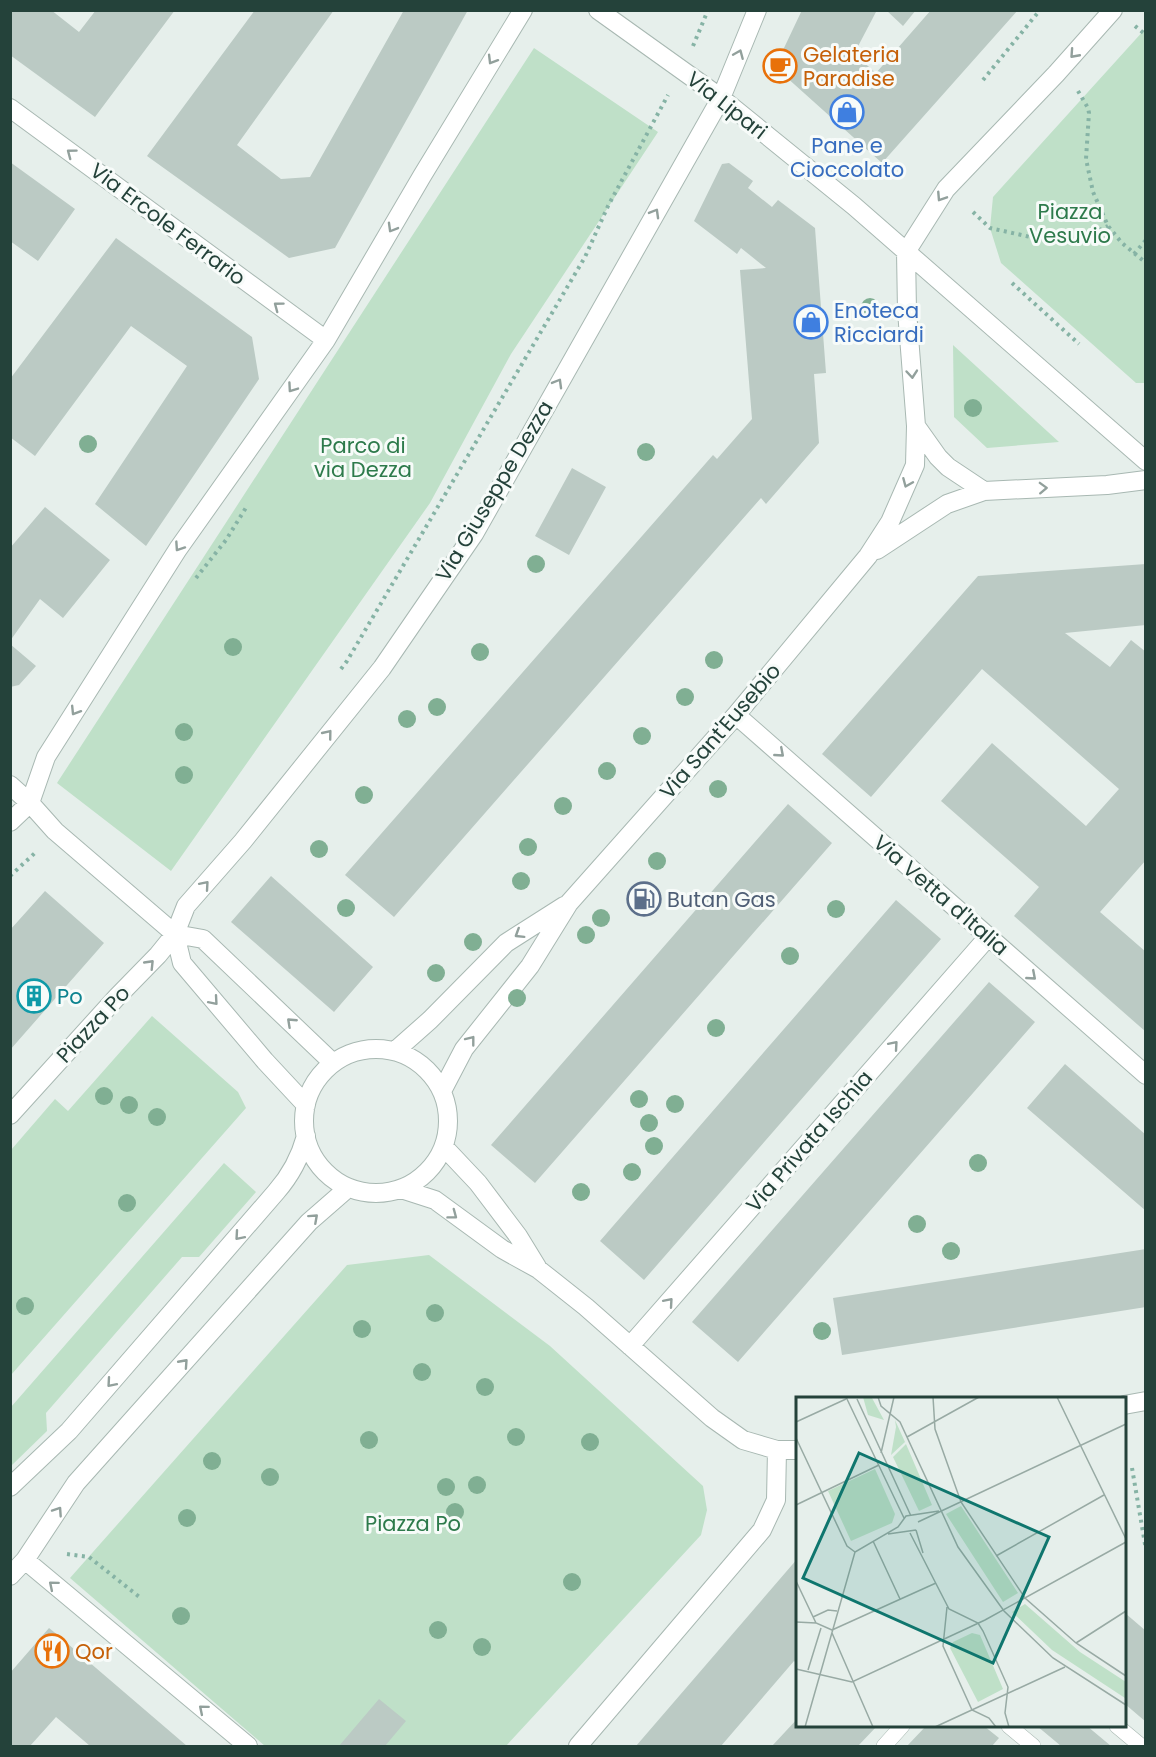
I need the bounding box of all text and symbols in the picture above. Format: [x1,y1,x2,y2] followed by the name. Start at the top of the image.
[803,40,900,93] place label: Gelateria Paradise
[1070,47,1081,58] one-way arrow
[762,48,798,84] cafe icon: Gelateria Paradise
[732,50,744,61] one-way arrow
[488,54,500,64] one-way arrow
[681,64,773,146] street label: Via Lipari
[829,94,865,130] shop icon: Pane e Cioccolato
[790,131,904,184] place label: Pane e Cioccolato
[67,149,78,160] one-way arrow
[84,156,252,292] street label: Via Ercole Ferrario
[938,191,949,202] one-way arrow
[1029,197,1111,250] park label: Piazza Vesuvio
[648,209,659,219] one-way arrow
[388,222,399,232] one-way arrow
[834,296,924,349] place label: Enoteca Ricciardi
[274,302,285,313] one-way arrow
[793,304,829,340] shop icon: Enoteca Ricciardi
[905,369,918,378] one-way arrow
[551,379,563,389] one-way arrow
[288,381,299,392] one-way arrow
[428,395,560,587] street label: Via Giuseppe Dezza
[314,431,412,484] park label: Parco di via Dezza
[902,477,914,488] one-way arrow
[1038,482,1047,495] one-way arrow
[175,540,186,551] one-way arrow
[653,657,787,805] street label: Via Sant'Eusebio
[70,705,82,715] one-way arrow
[321,730,332,741] one-way arrow
[773,746,784,757] one-way arrow
[867,828,1015,962] street label: Via Vetta d'Italia
[197,881,208,892] one-way arrow
[626,881,662,917] fuel station icon: Butan Gas
[667,885,776,914] place label: Butan Gas
[515,927,525,939] one-way arrow
[142,960,153,971] one-way arrow
[1026,968,1037,979] one-way arrow
[16,978,52,1014] building icon: Po
[50,979,136,1069] street label: Piazza Po
[57,982,83,1011] place label: Po
[207,994,218,1005] one-way arrow
[287,1018,298,1029] one-way arrow
[464,1036,475,1047] one-way arrow
[887,1041,898,1052] one-way arrow
[739,1064,879,1218] street label: Via Privata Ischia
[446,1207,457,1218] one-way arrow
[307,1214,318,1225] one-way arrow
[235,1229,246,1240] one-way arrow
[662,1298,673,1309] one-way arrow
[177,1359,188,1369] one-way arrow
[107,1376,118,1387] one-way arrow
[796,1397,1126,1727] inset map
[51,1507,62,1518] one-way arrow
[365,1509,461,1538] park label: Piazza Po
[49,1581,60,1592] one-way arrow
[34,1633,70,1669] restaurant icon: Qor
[75,1637,113,1666] place label: Qor
[199,1705,210,1716] one-way arrow

